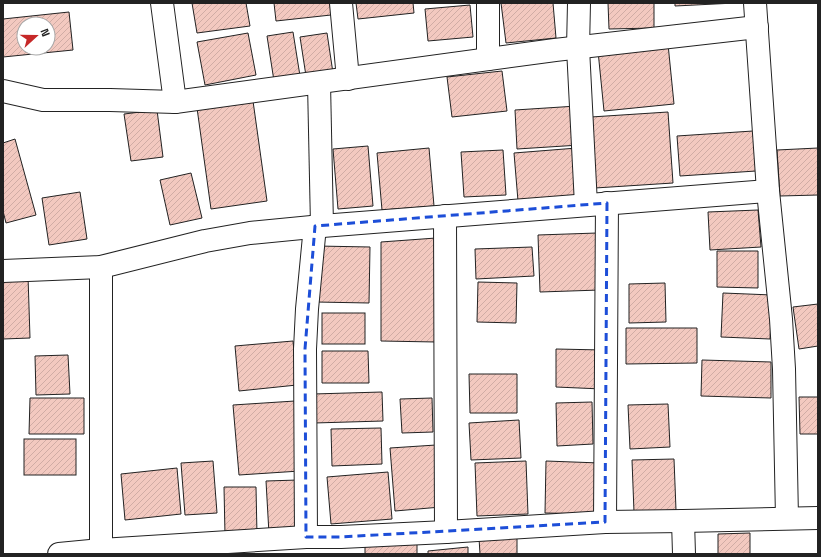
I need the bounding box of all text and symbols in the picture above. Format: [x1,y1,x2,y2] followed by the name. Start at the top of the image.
[16,16,56,56] north arrow
[37,26,53,38] text: N

